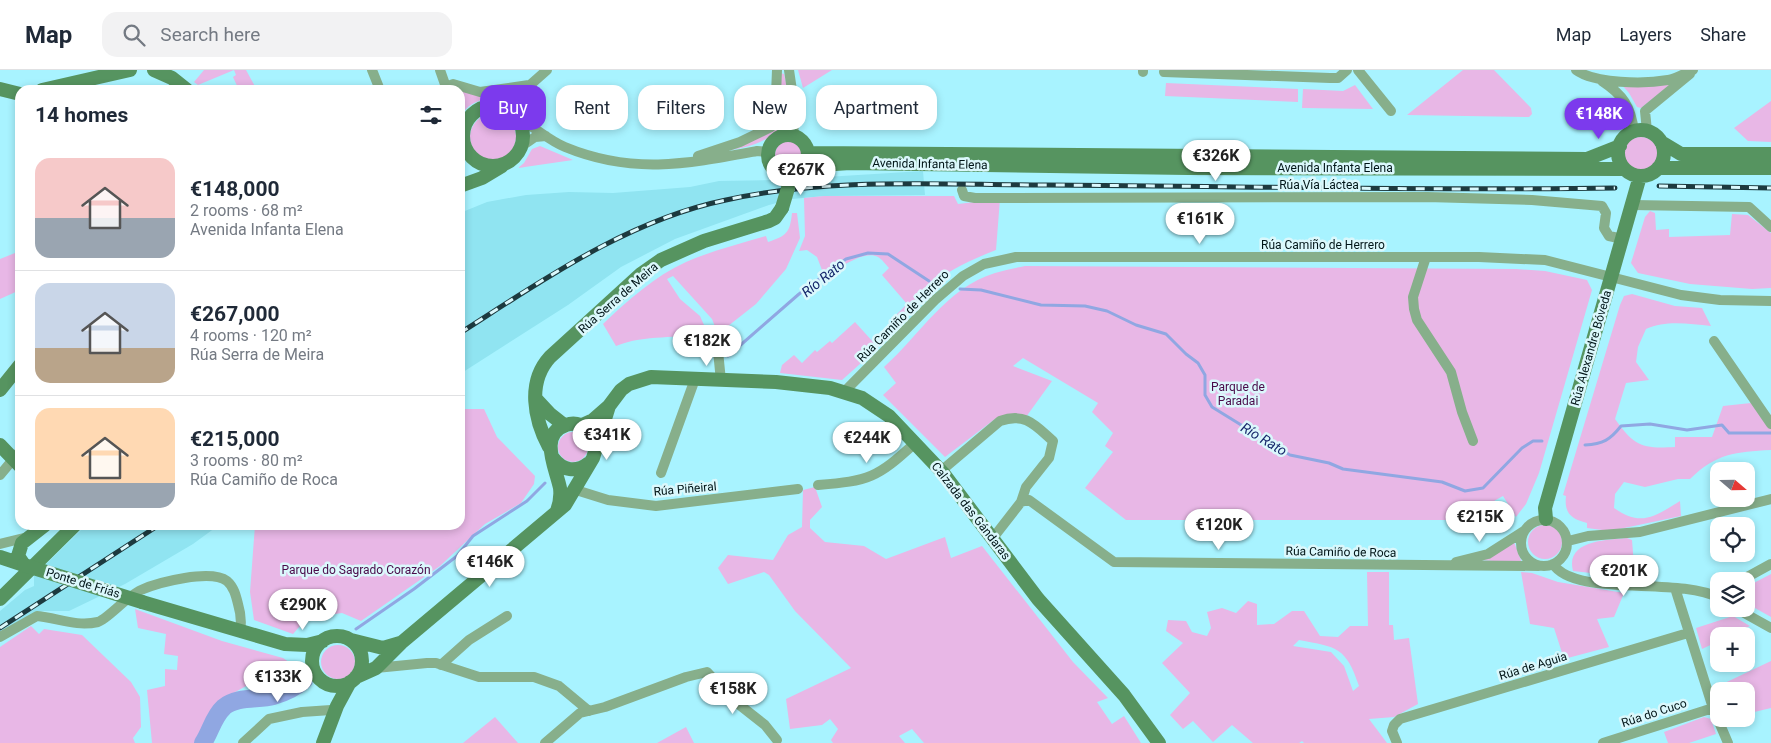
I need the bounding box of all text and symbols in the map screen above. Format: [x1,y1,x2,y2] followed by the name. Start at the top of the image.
[102,12,452,57] search box
[25,21,72,49] text: Map
[120,21,148,49] icon: search
[160,23,260,46] text: Search here
[1556,24,1591,45] text: Map
[1619,24,1672,45] text: Layers
[1700,24,1746,45] text: Share
[480,85,546,130] chip: Buy
[556,85,628,130] chip: Rent
[638,85,724,130] chip: Filters
[734,85,806,130] chip: New
[816,85,937,130] chip: Apartment
[1564,98,1634,140] pin: €148K
[417,101,445,129] icon: filters
[35,103,128,127] text: 14 homes
[1576,104,1622,123] text: €148K
[1181,140,1251,182] pin: €326K
[1193,146,1239,165] text: €326K
[766,154,836,196] pin: €267K
[872,156,988,172] street label: Avenida Infanta Elena
[778,160,824,179] text: €267K
[1277,161,1393,175] street label: Avenida Infanta Elena
[190,177,280,201] text: €148,000
[75,178,135,238] icon: home
[1279,178,1359,192] street label: Rúa Vía Láctea
[190,201,303,220] text: 2 rooms · 68 m²
[1165,202,1235,245] pin: €161K
[1177,209,1223,228] text: €161K
[190,220,344,239] text: Avenida Infanta Elena
[1261,238,1385,252] street label: Rúa Camiño de Herrero
[798,256,848,300] water label: Río Rato
[575,260,661,336] street label: Rúa Serra de Meira
[854,267,952,365] street label: Rúa Camiño de Herrero
[1568,289,1614,407] street label: Rúa Alexandre Bóveda
[190,302,280,326] text: €267,000
[75,303,135,363] icon: home
[672,324,742,367] pin: €182K
[190,326,312,345] text: 4 rooms · 120 m²
[684,331,730,350] text: €182K
[190,345,324,364] text: Rúa Serra de Meira
[1211,380,1265,408] park label: Parque de Paradai
[572,418,642,461] pin: €341K
[1238,419,1290,459] water label: Río Rato
[832,422,902,464] pin: €244K
[584,425,630,444] text: €341K
[190,427,280,451] text: €215,000
[75,428,135,488] icon: home
[844,428,890,447] text: €244K
[190,451,303,470] text: 3 rooms · 80 m²
[929,460,1013,562] street label: Calzada das Gándaras
[1710,462,1755,508] north arrow
[1710,462,1755,727] map controls
[190,470,338,489] text: Rúa Camiño de Roca
[653,479,717,499] street label: Rúa Piñeiral
[1445,500,1515,543] pin: €215K
[1457,507,1503,526] text: €215K
[1184,508,1254,551] pin: €120K
[1196,515,1242,534] text: €120K
[1710,517,1755,562] button: locate
[1285,544,1397,560] street label: Rúa Camiño de Roca
[455,546,525,588] pin: €146K
[467,552,513,571] text: €146K
[1589,554,1659,597] pin: €201K
[1601,561,1647,580] text: €201K
[281,563,431,577] park label: Parque do Sagrado Corazón
[44,565,122,601] street label: Ponte de Friás
[1710,572,1755,617] button: layers
[268,588,338,631] pin: €290K
[280,595,326,614] text: €290K
[1710,627,1755,672] button: +
[1497,649,1569,683] street label: Rúa de Aguia
[243,660,313,703] pin: €133K
[255,667,301,686] text: €133K
[698,672,768,715] pin: €158K
[710,679,756,698] text: €158K
[1710,682,1755,727] button: −
[1620,696,1688,730] street label: Rúa do Cuco

